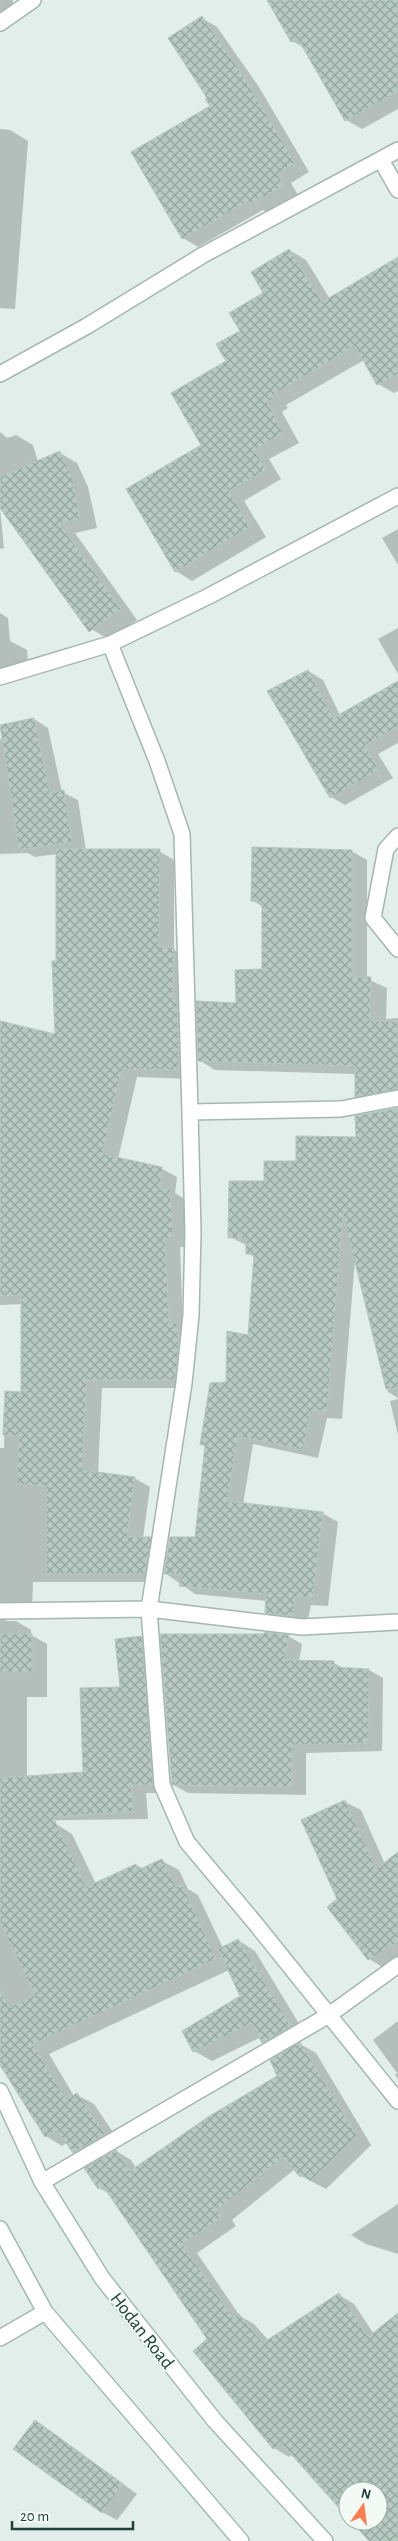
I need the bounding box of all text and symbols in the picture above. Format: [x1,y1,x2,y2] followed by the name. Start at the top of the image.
[106,2289,177,2373] street label: Hodan Road
[338,2481,388,2531] north arrow
[359,2486,372,2502] text: N
[12,2498,134,2530] scale bar
[20,2509,49,2524] text: 20 m

